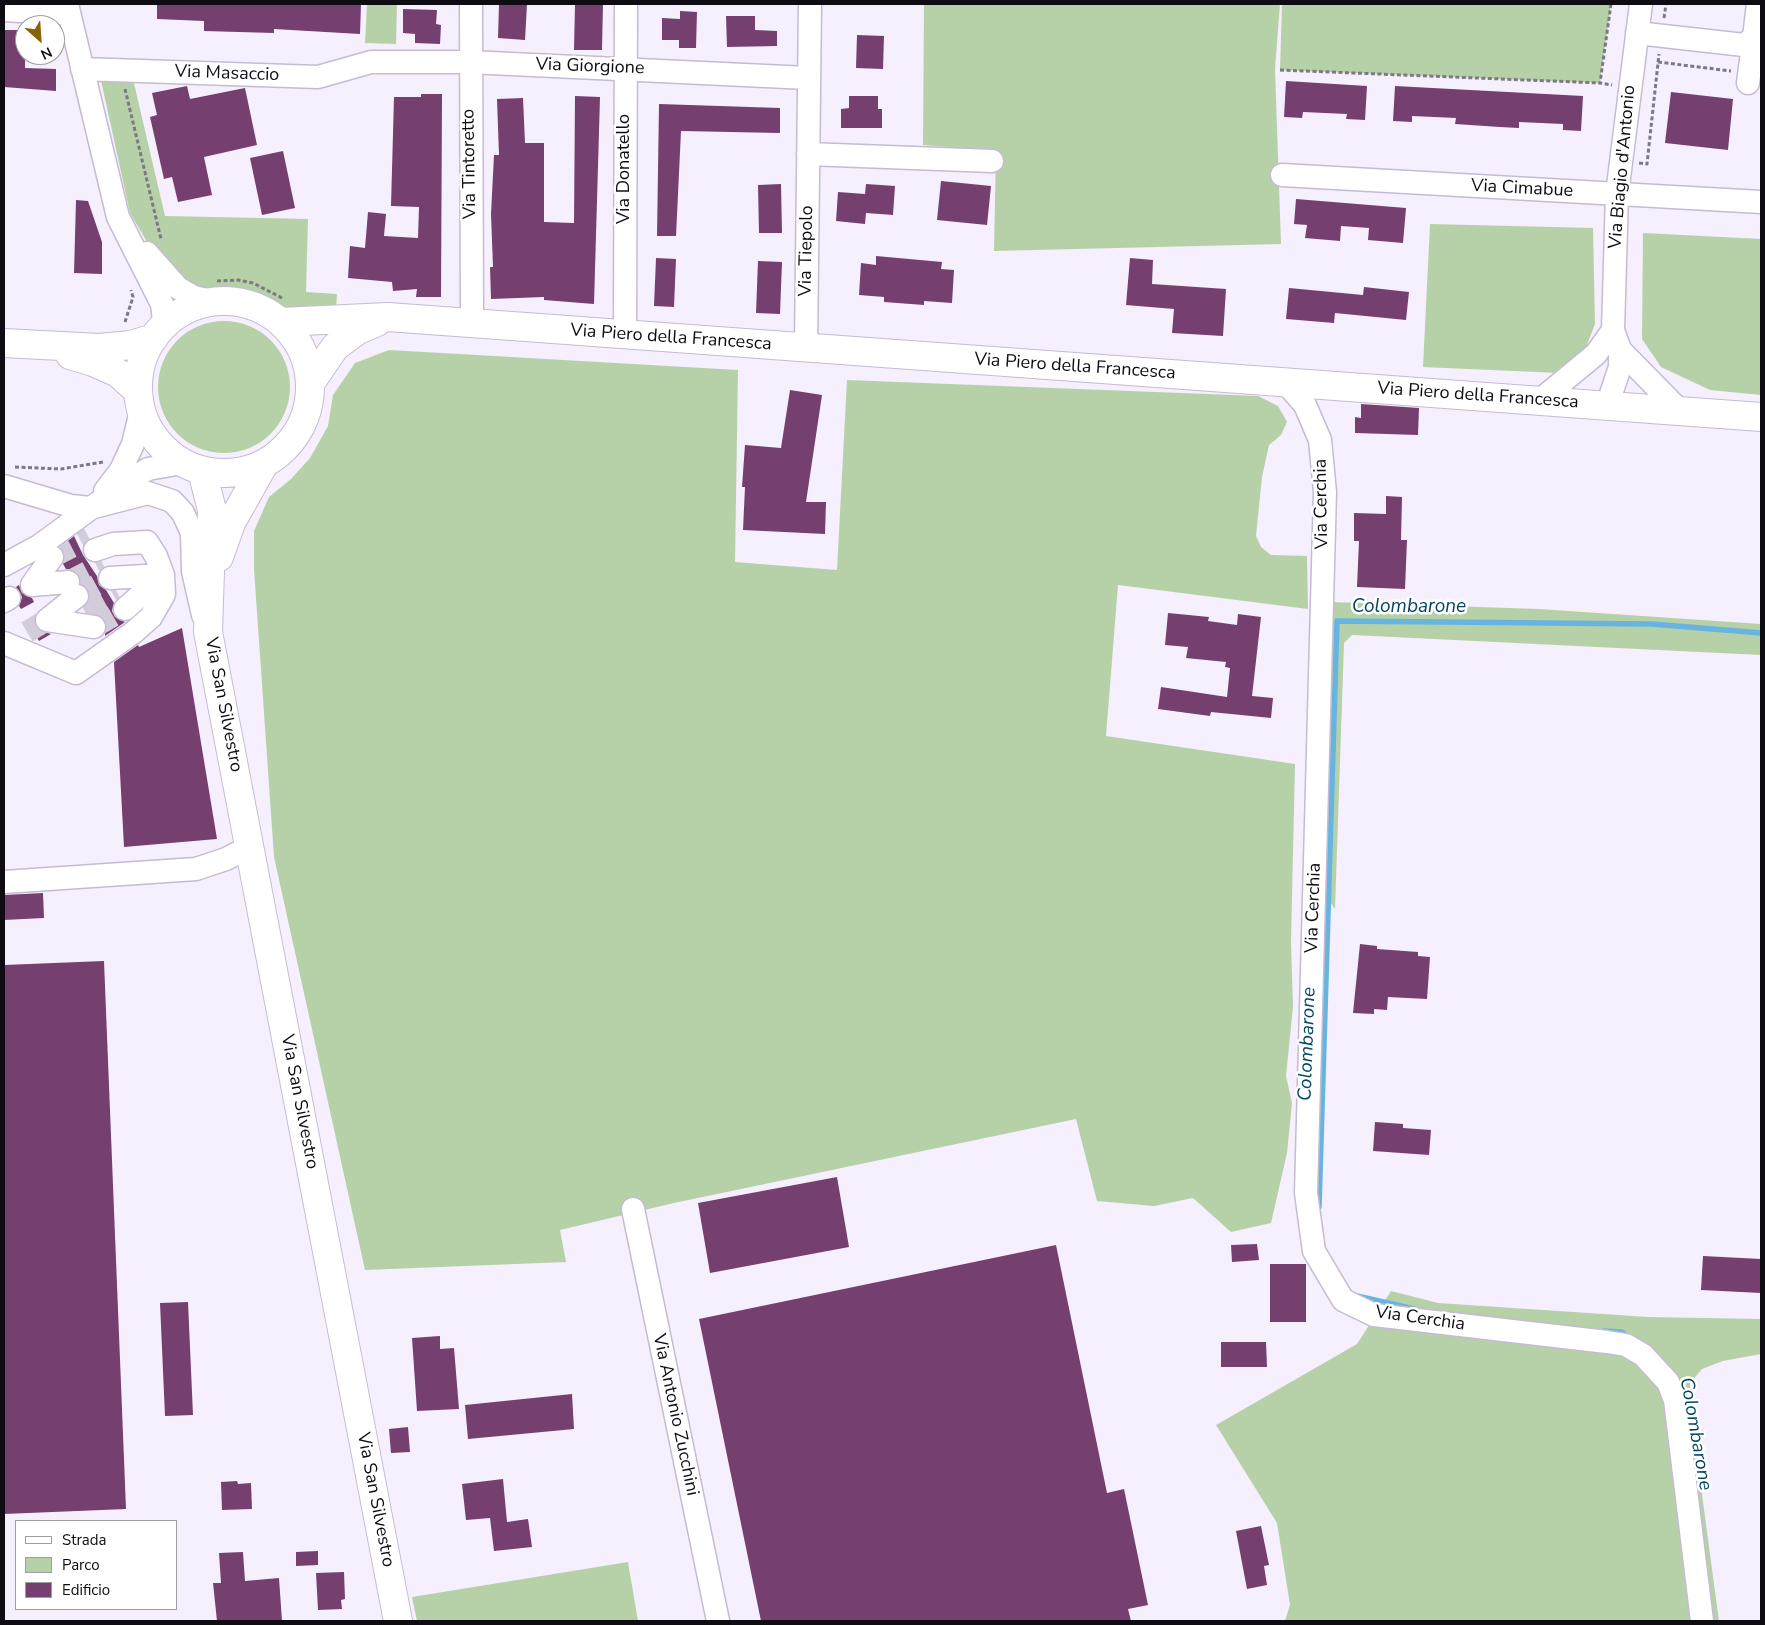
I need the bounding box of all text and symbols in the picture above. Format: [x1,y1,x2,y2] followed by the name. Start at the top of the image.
[15,15,65,65] north arrow
[37,42,55,64] text: N
[535,54,645,80] street label: Via Giorgione
[174,61,280,87] street label: Via Masaccio
[1605,84,1641,250] street label: Via Biagio d'Antonio
[458,109,482,219] street label: Via Tintoretto
[614,114,636,224] street label: Via Donatello
[1470,176,1574,202] street label: Via Cimabue
[795,205,819,297] street label: Via Tiepolo
[570,320,772,356] street label: Via Piero della Francesca
[974,349,1176,385] street label: Via Piero della Francesca
[1377,378,1579,414] street label: Via Piero della Francesca
[1310,459,1334,549] street label: Via Cerchia
[1352,596,1466,618] water label: Colombarone
[199,636,247,774] street label: Via San Silvestro
[1302,862,1326,954] street label: Via Cerchia
[1295,986,1321,1102] water label: Colombarone
[275,1033,323,1171] street label: Via San Silvestro
[1374,1302,1466,1336] street label: Via Cerchia
[647,1332,703,1498] street label: Via Antonio Zucchini
[1674,1376,1716,1492] water label: Colombarone
[351,1431,399,1569] street label: Via San Silvestro
[15,1520,178,1610] legend
[62,1530,106,1550] text: Strada
[62,1555,100,1575] text: Parco
[62,1580,110,1600] text: Edificio

